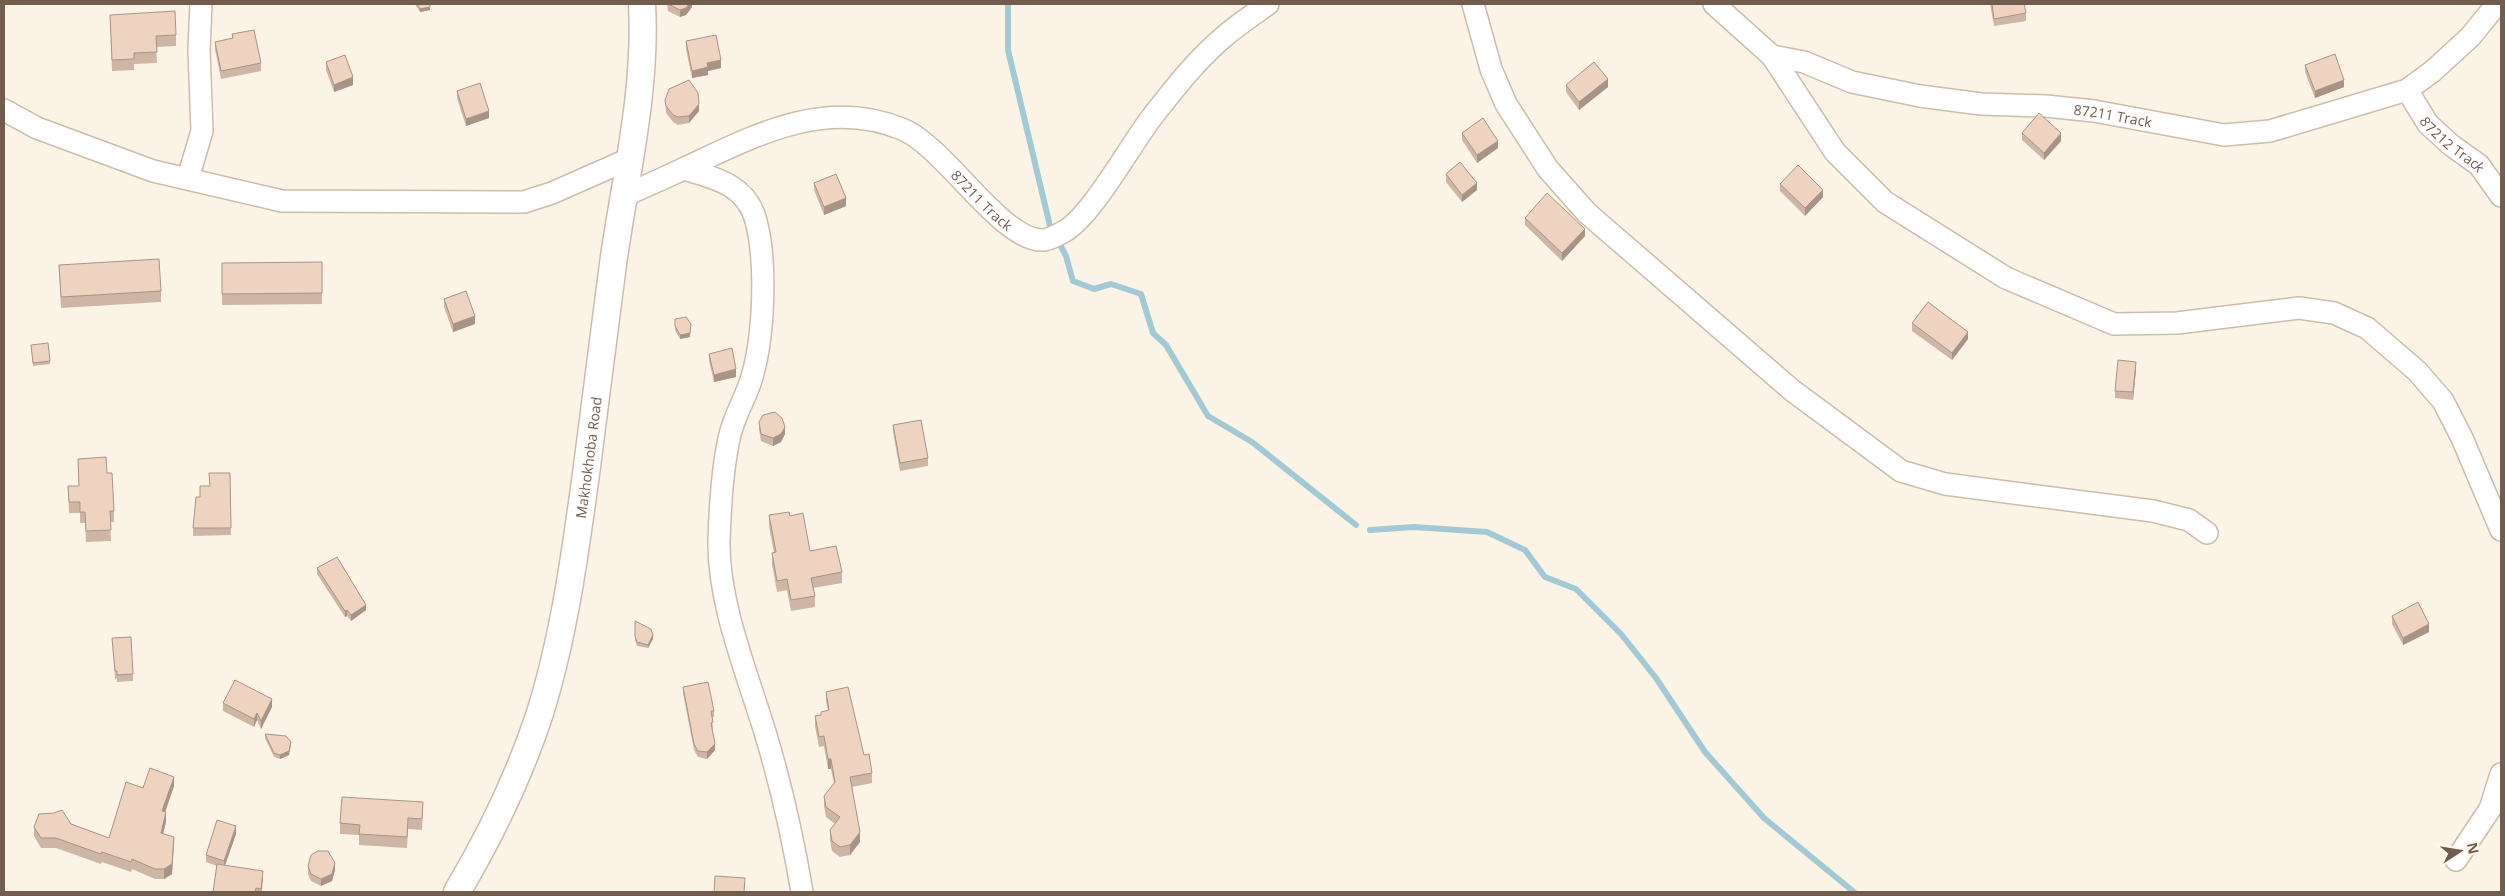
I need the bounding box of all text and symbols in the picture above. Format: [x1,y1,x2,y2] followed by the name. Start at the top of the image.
[2073,99,2154,131] street label: 87211 Track
[2416,113,2491,176] street label: 87212 Track
[947,165,1017,235] street label: 87211 Track
[570,395,605,519] street label: Makhokhoba Road
[2435,826,2485,876] north arrow
[2463,841,2484,856] text: N

